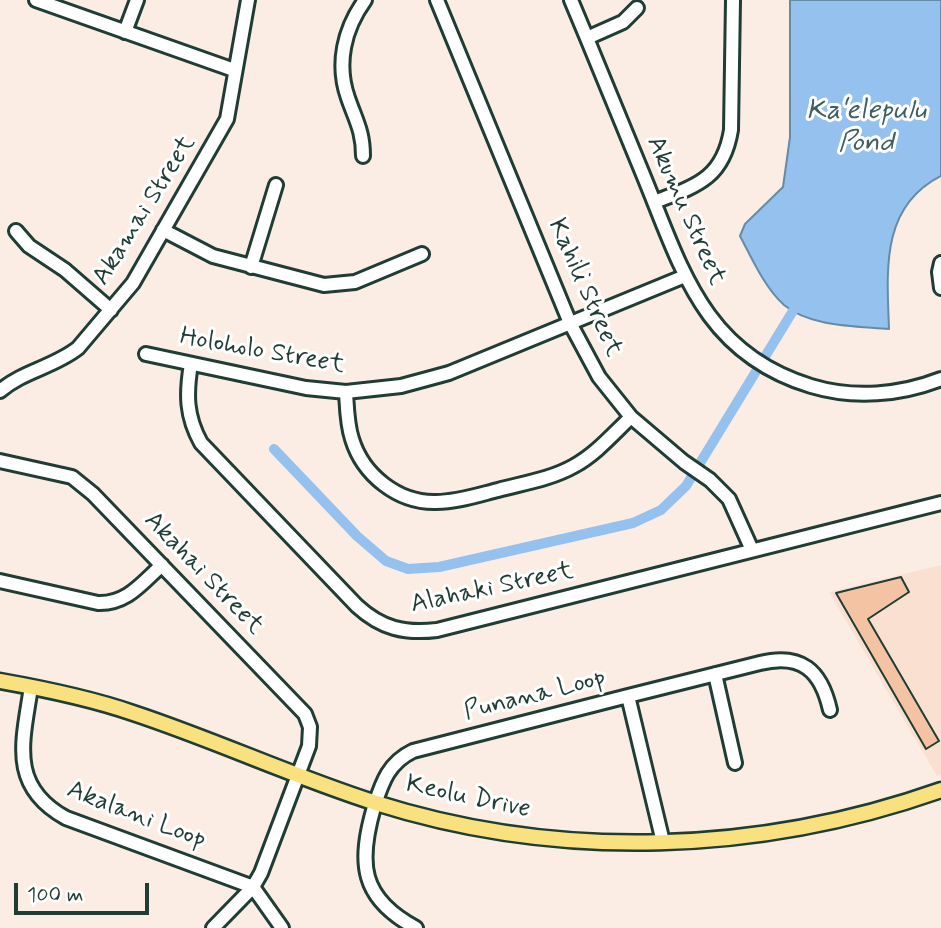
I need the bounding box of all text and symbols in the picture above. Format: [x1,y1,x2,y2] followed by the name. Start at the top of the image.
[806,95,926,161] water label: Kaʻelepulu Pond
[87,130,203,292] street label: Akamai Street
[638,132,732,290] street label: Akumu Street
[540,214,628,362] street label: Kahili Street
[177,322,347,382] street label: Holoholo Street
[136,506,270,642] street label: Akahai Street
[408,557,576,621] street label: Alahaki Street
[461,663,609,729] street label: Punana Loop
[403,770,533,826] street label: Keolu Drive
[62,775,210,857] street label: Akalani Loop
[18,869,152,913] scale bar
[27,881,83,909] text: 100 m

